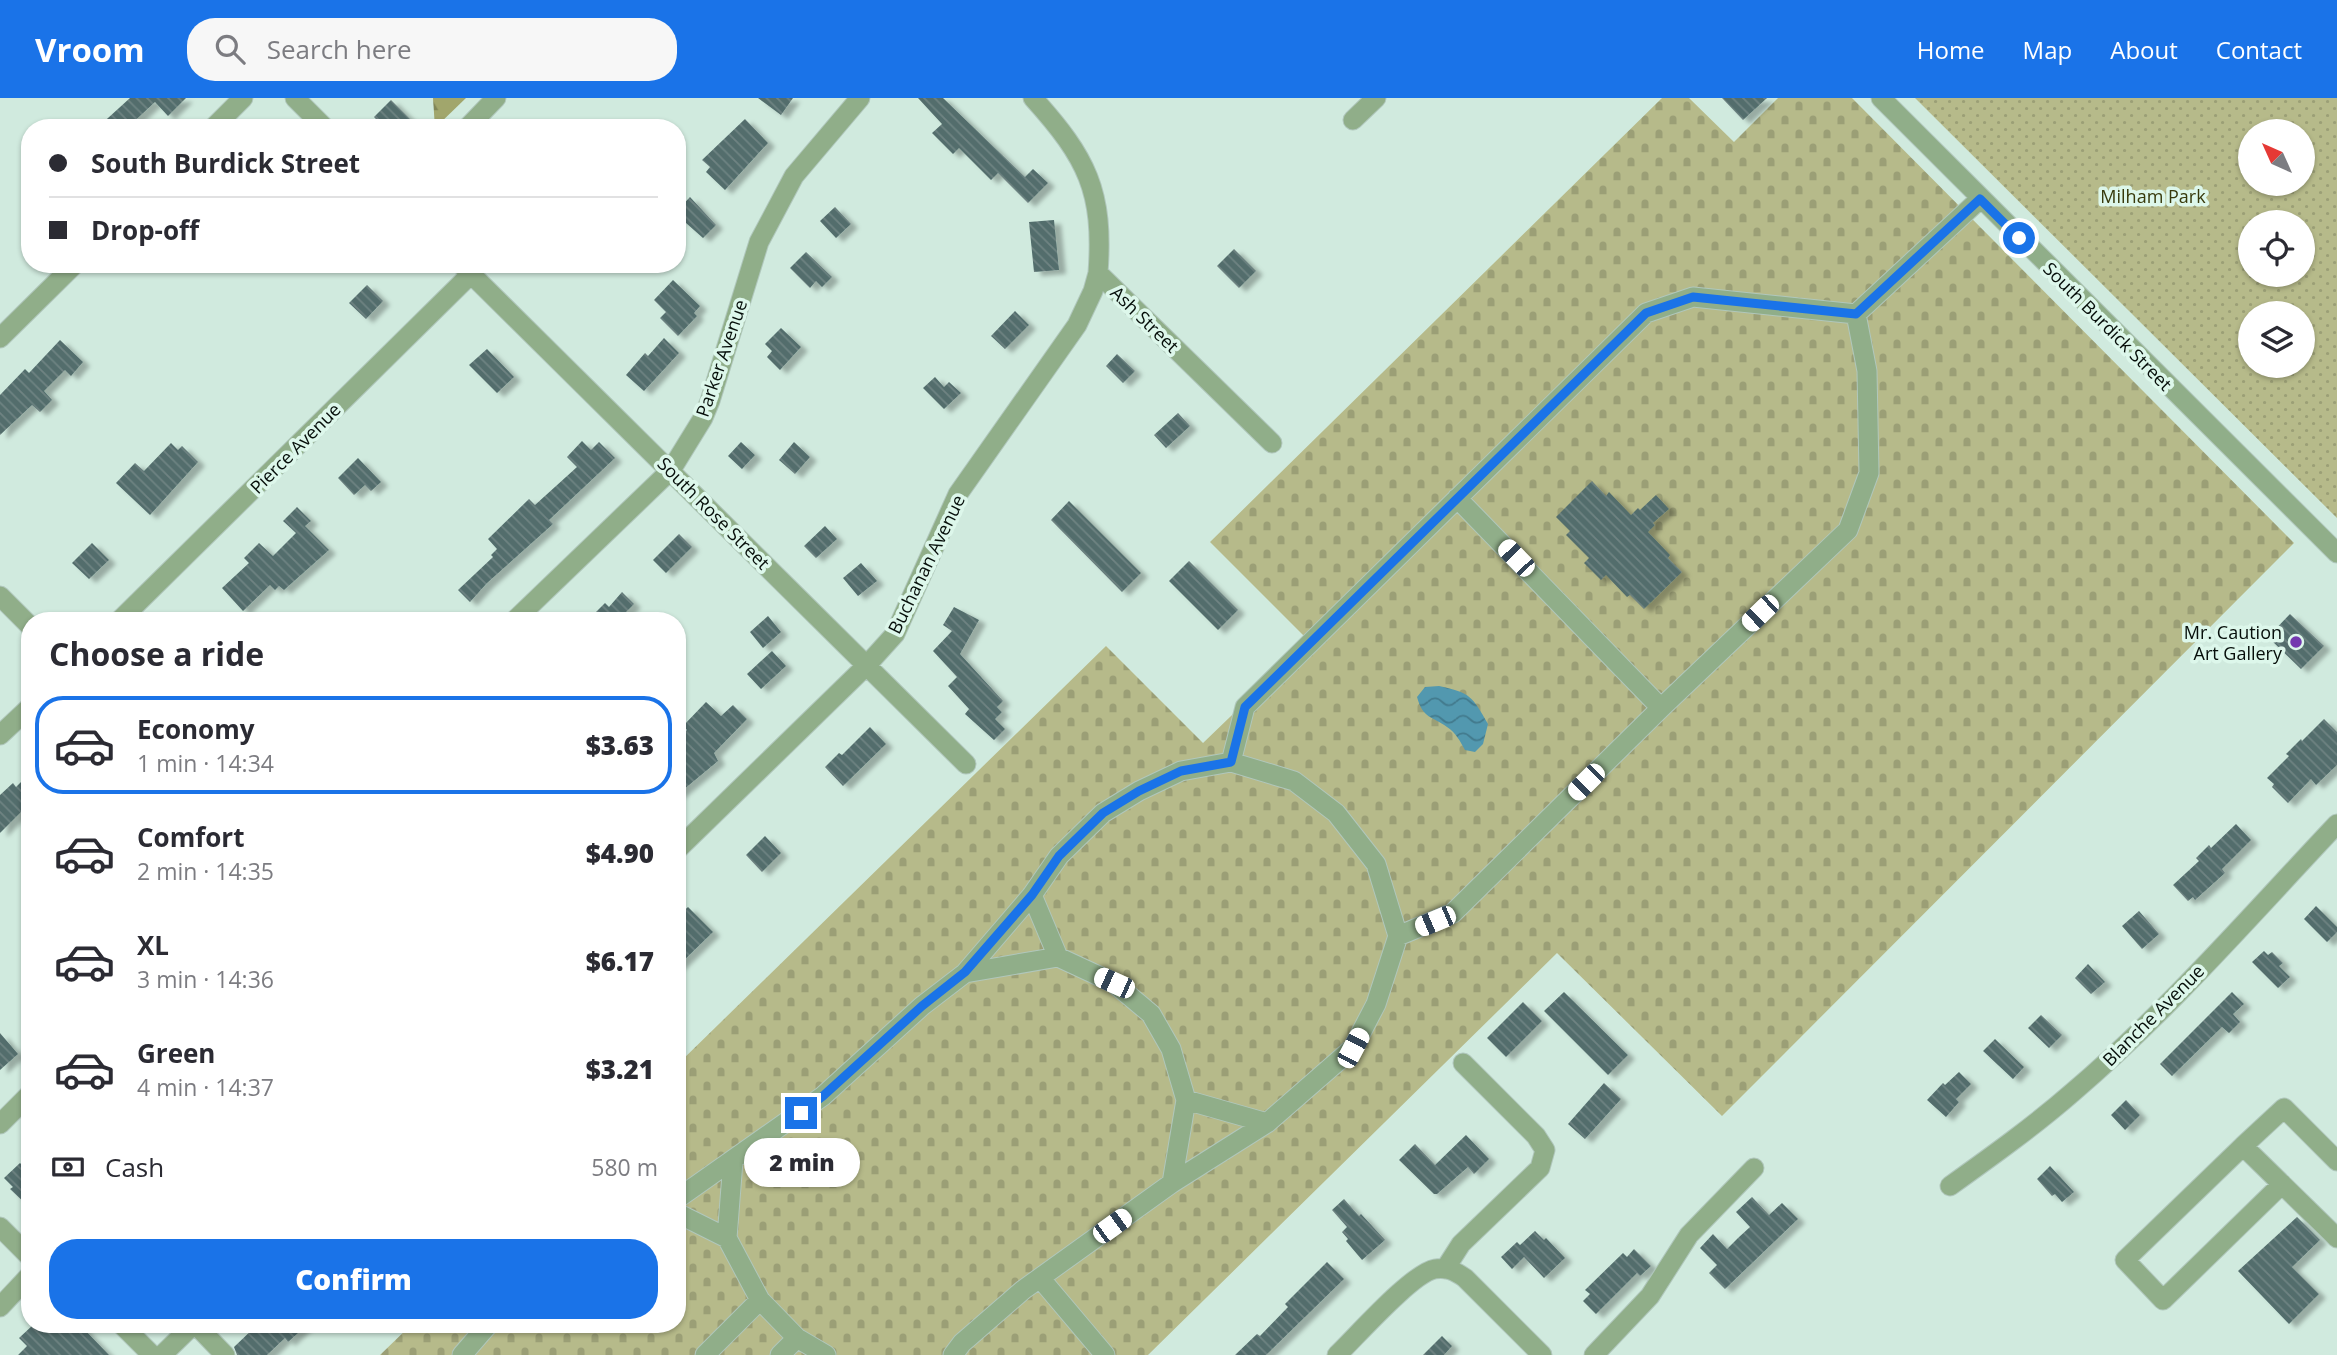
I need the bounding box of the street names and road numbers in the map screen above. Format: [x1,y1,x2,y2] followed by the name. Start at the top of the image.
[2039,257,2177,395] street label: South Burdick Street
[1106,281,1184,357] street label: Ash Street
[690,296,752,420] street label: Parker Avenue
[244,397,346,499] street label: Pierce Avenue
[653,452,775,574] street label: South Rose Street
[882,491,970,637] street label: Buchanan Avenue
[2097,959,2209,1071] street label: Blanche Avenue

